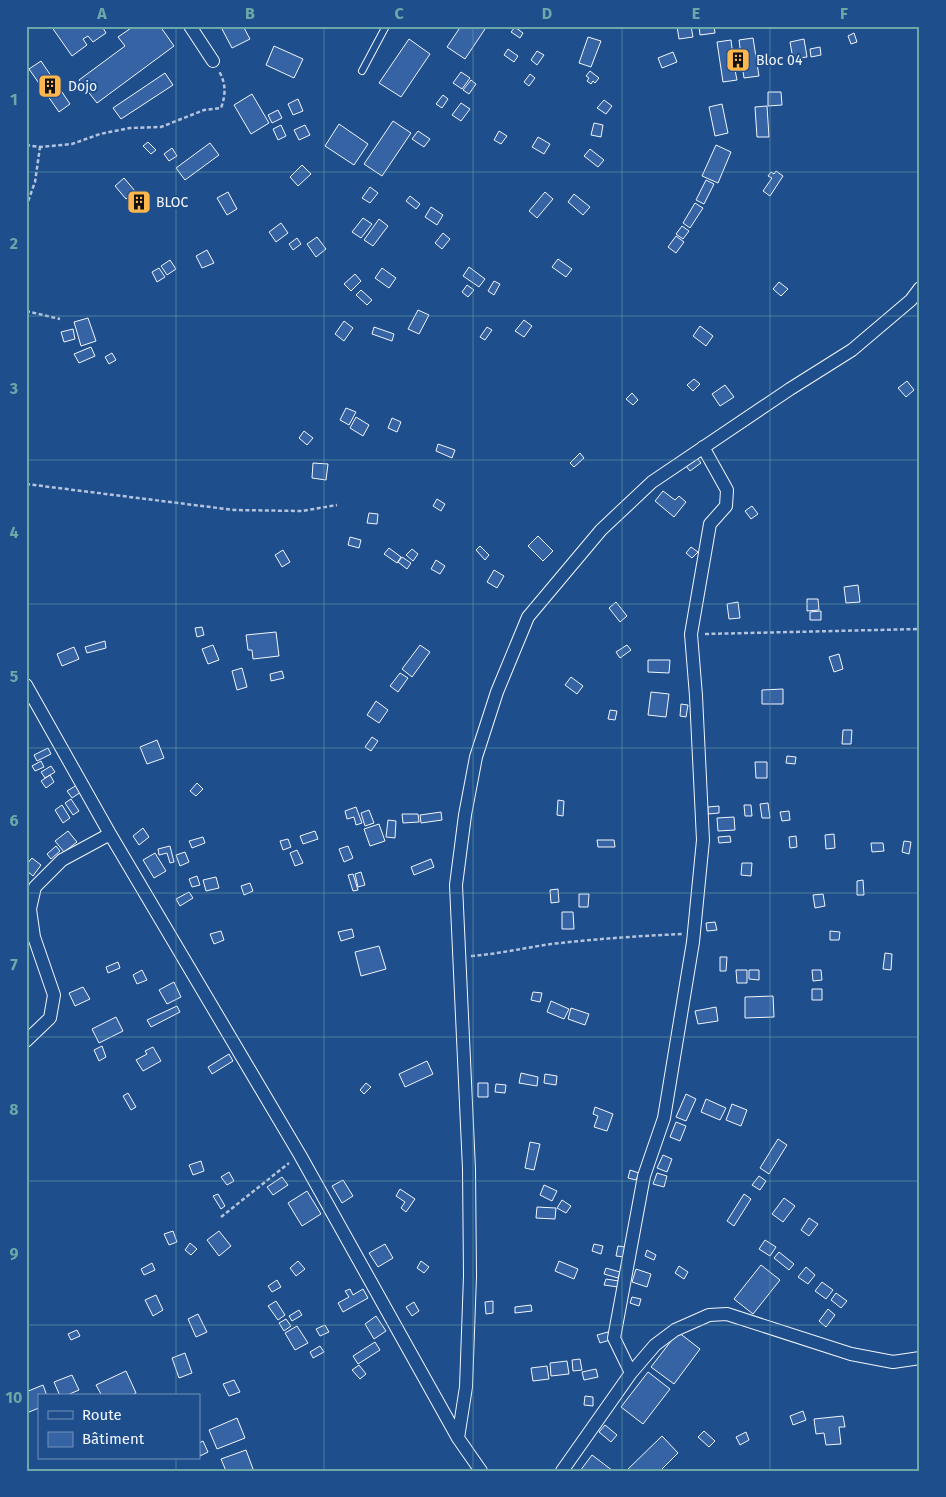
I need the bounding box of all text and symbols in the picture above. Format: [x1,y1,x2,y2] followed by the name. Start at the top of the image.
[96,4,107,23] text: A
[245,4,255,23] text: B
[394,4,404,23] text: C
[542,4,552,23] text: D
[692,4,700,23] text: E
[840,4,848,23] text: F
[725,47,751,73] building icon: Bloc 04
[756,52,803,69] place label: Bloc 04
[37,73,63,99] building icon: Dojo
[68,78,97,95] place label: Dojo
[10,90,18,109] text: 1
[126,189,152,215] building icon: BLOC
[156,194,189,211] place label: BLOC
[10,234,18,253] text: 2
[9,379,18,398] text: 3
[9,523,19,542] text: 4
[10,667,19,686] text: 5
[9,811,19,830] text: 6
[10,955,18,974] text: 7
[9,1100,19,1119] text: 8
[10,1244,19,1263] text: 9
[6,1388,22,1407] text: 10
[38,1394,200,1460] legend
[82,1406,122,1424] text: Route
[82,1430,145,1448] text: Bâtiment

